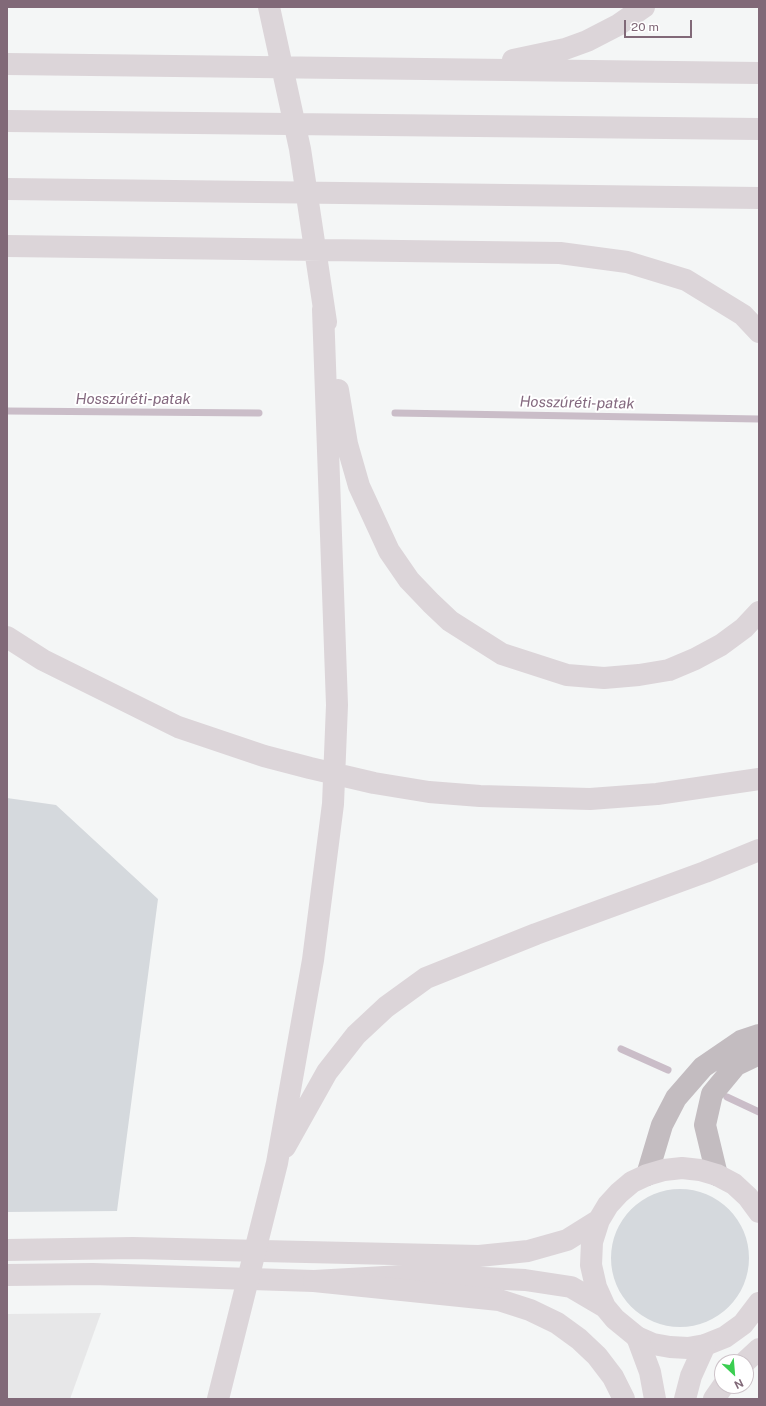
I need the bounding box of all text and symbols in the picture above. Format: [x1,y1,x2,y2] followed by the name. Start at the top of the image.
[626,12,694,38] scale bar
[631,20,659,34] text: 20 m
[75,390,191,408] water label: Hosszúréti-patak
[519,393,635,413] water label: Hosszúréti-patak
[714,1354,754,1394] north arrow
[732,1377,745,1391] text: N

